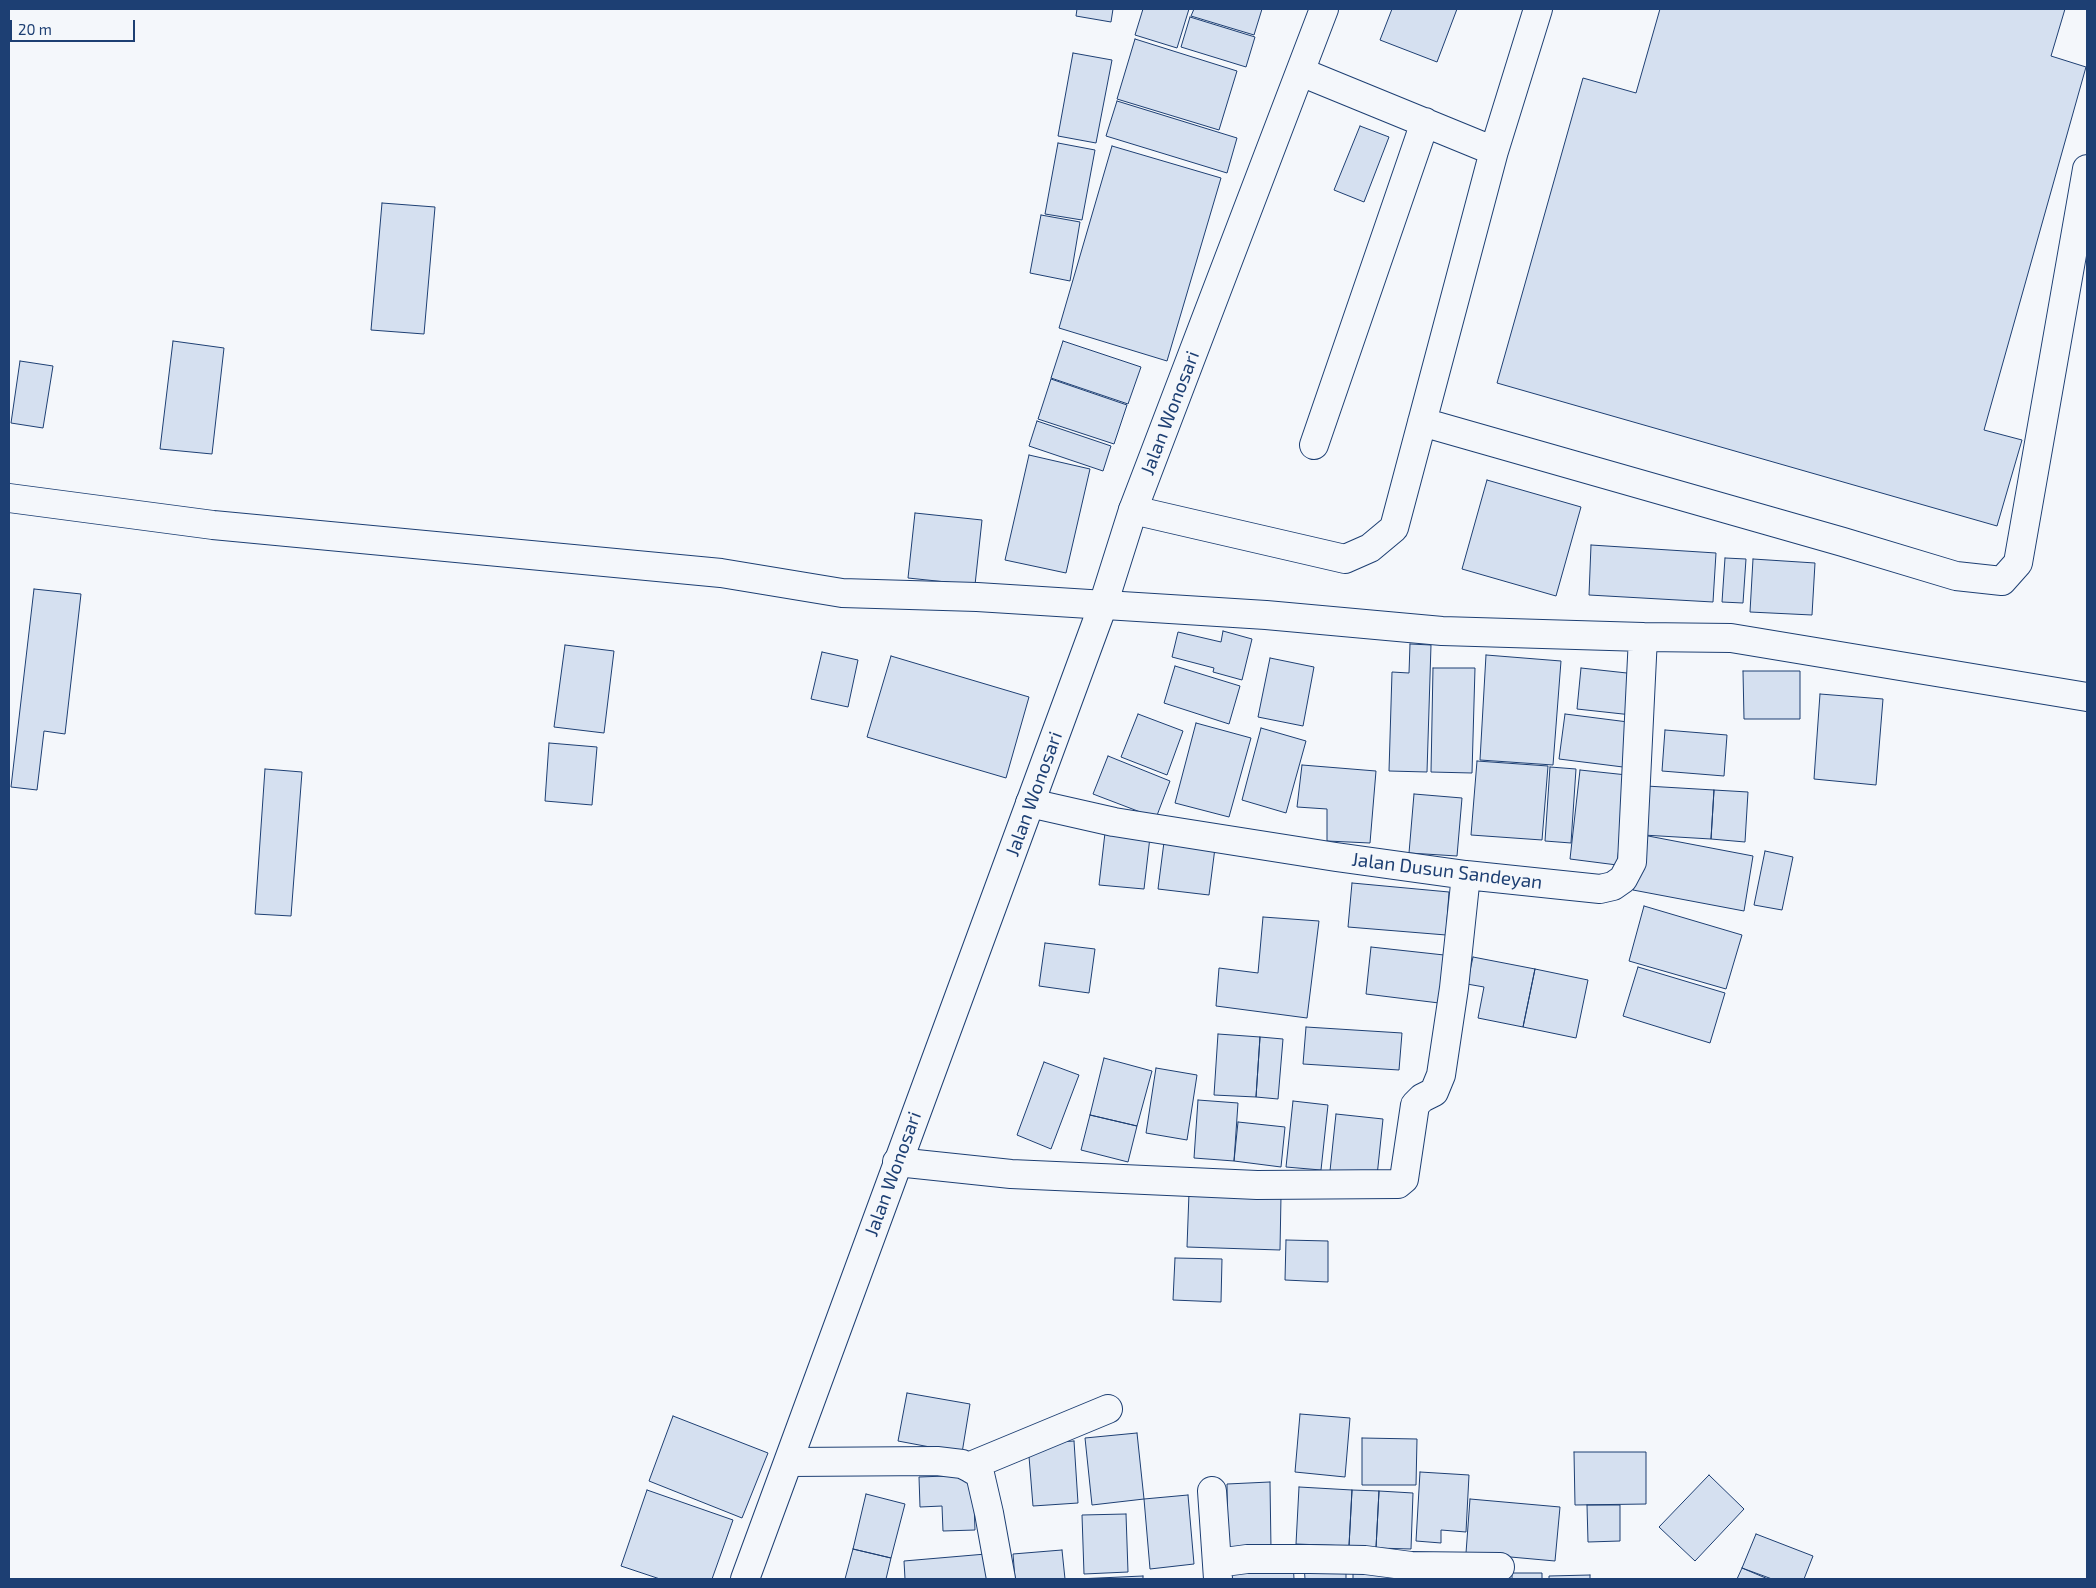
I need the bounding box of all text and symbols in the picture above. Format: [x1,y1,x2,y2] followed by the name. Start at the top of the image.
[12,10,138,42] scale bar
[18,20,52,38] text: 20 m
[1136,348,1204,478] street label: Jalan Wonosari
[1001,729,1067,859] street label: Jalan Wonosari
[1350,848,1544,894] street label: Jalan Dusun Sandeyan
[860,1109,926,1239] street label: Jalan Wonosari

